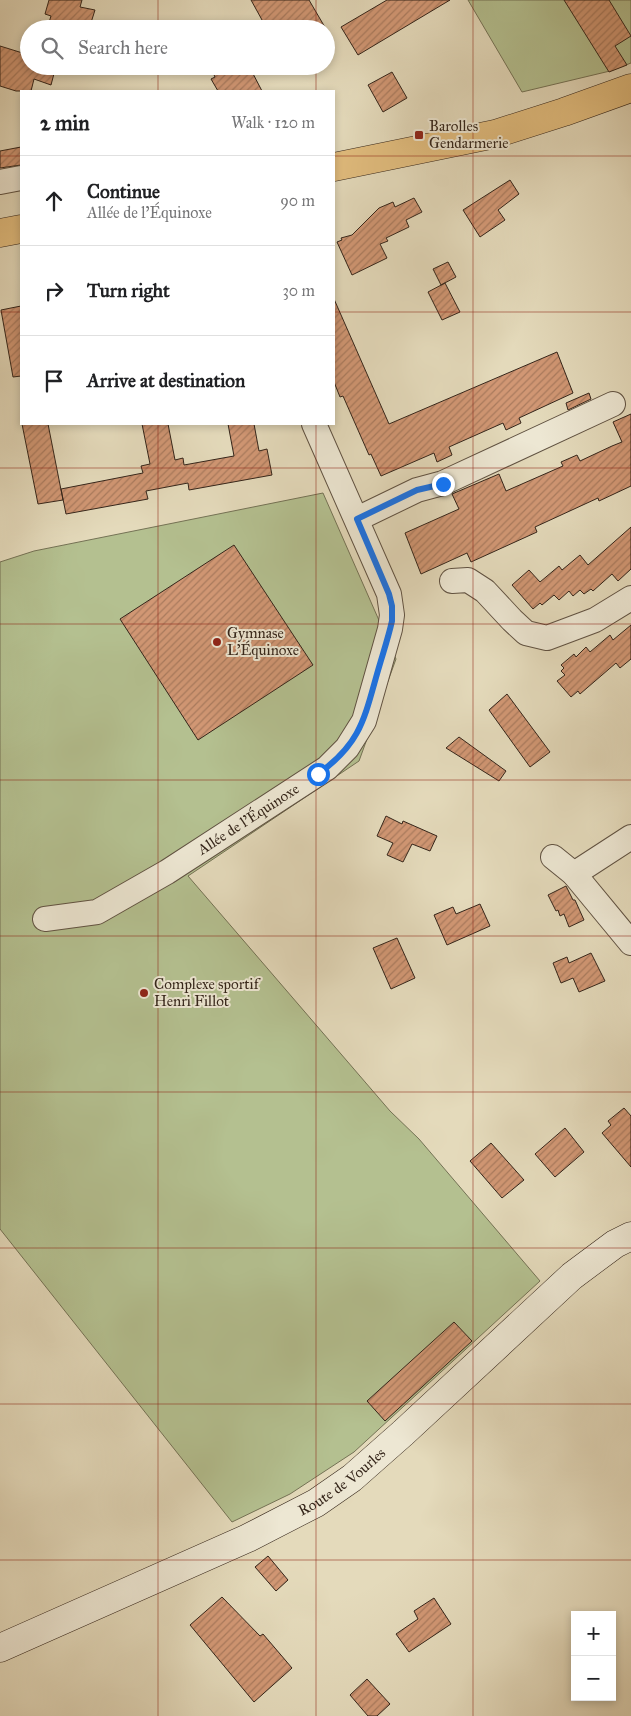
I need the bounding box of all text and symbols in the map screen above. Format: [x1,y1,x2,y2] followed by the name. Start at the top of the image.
[20,20,335,75] search box
[38,34,66,62] icon: search
[78,36,168,59] text: Search here
[40,110,90,136] text: 2 min
[231,113,315,132] text: Walk · 120 m
[429,117,509,152] place label: Barolles Gendarmerie
[413,129,425,141] marker: Barolles Gendarmerie
[87,180,160,203] text: Continue
[40,187,68,215] icon: ahead
[280,191,315,210] text: 90 m
[87,203,212,222] text: Allée de l'Équinoxe
[40,277,68,305] icon: right
[87,279,170,302] text: Turn right
[282,281,315,300] text: 30 m
[40,367,68,395] icon: arrive
[87,369,245,392] text: Arrive at destination
[432,473,455,496] route end
[227,624,299,660] place label: Gymnase L'Équinoxe
[211,636,223,648] marker: Gymnase L'Équinoxe
[307,763,330,786] route start
[193,780,302,859] street label: Allée de l'Équinoxe
[154,975,262,1010] place label: Complexe sportif Henri Fillot
[138,987,150,999] marker: Complexe sportif Henri Fillot
[295,1444,389,1520] street label: Route de Vourles
[571,1611,616,1701] map controls
[571,1611,616,1656] button: +
[571,1656,616,1701] button: −

